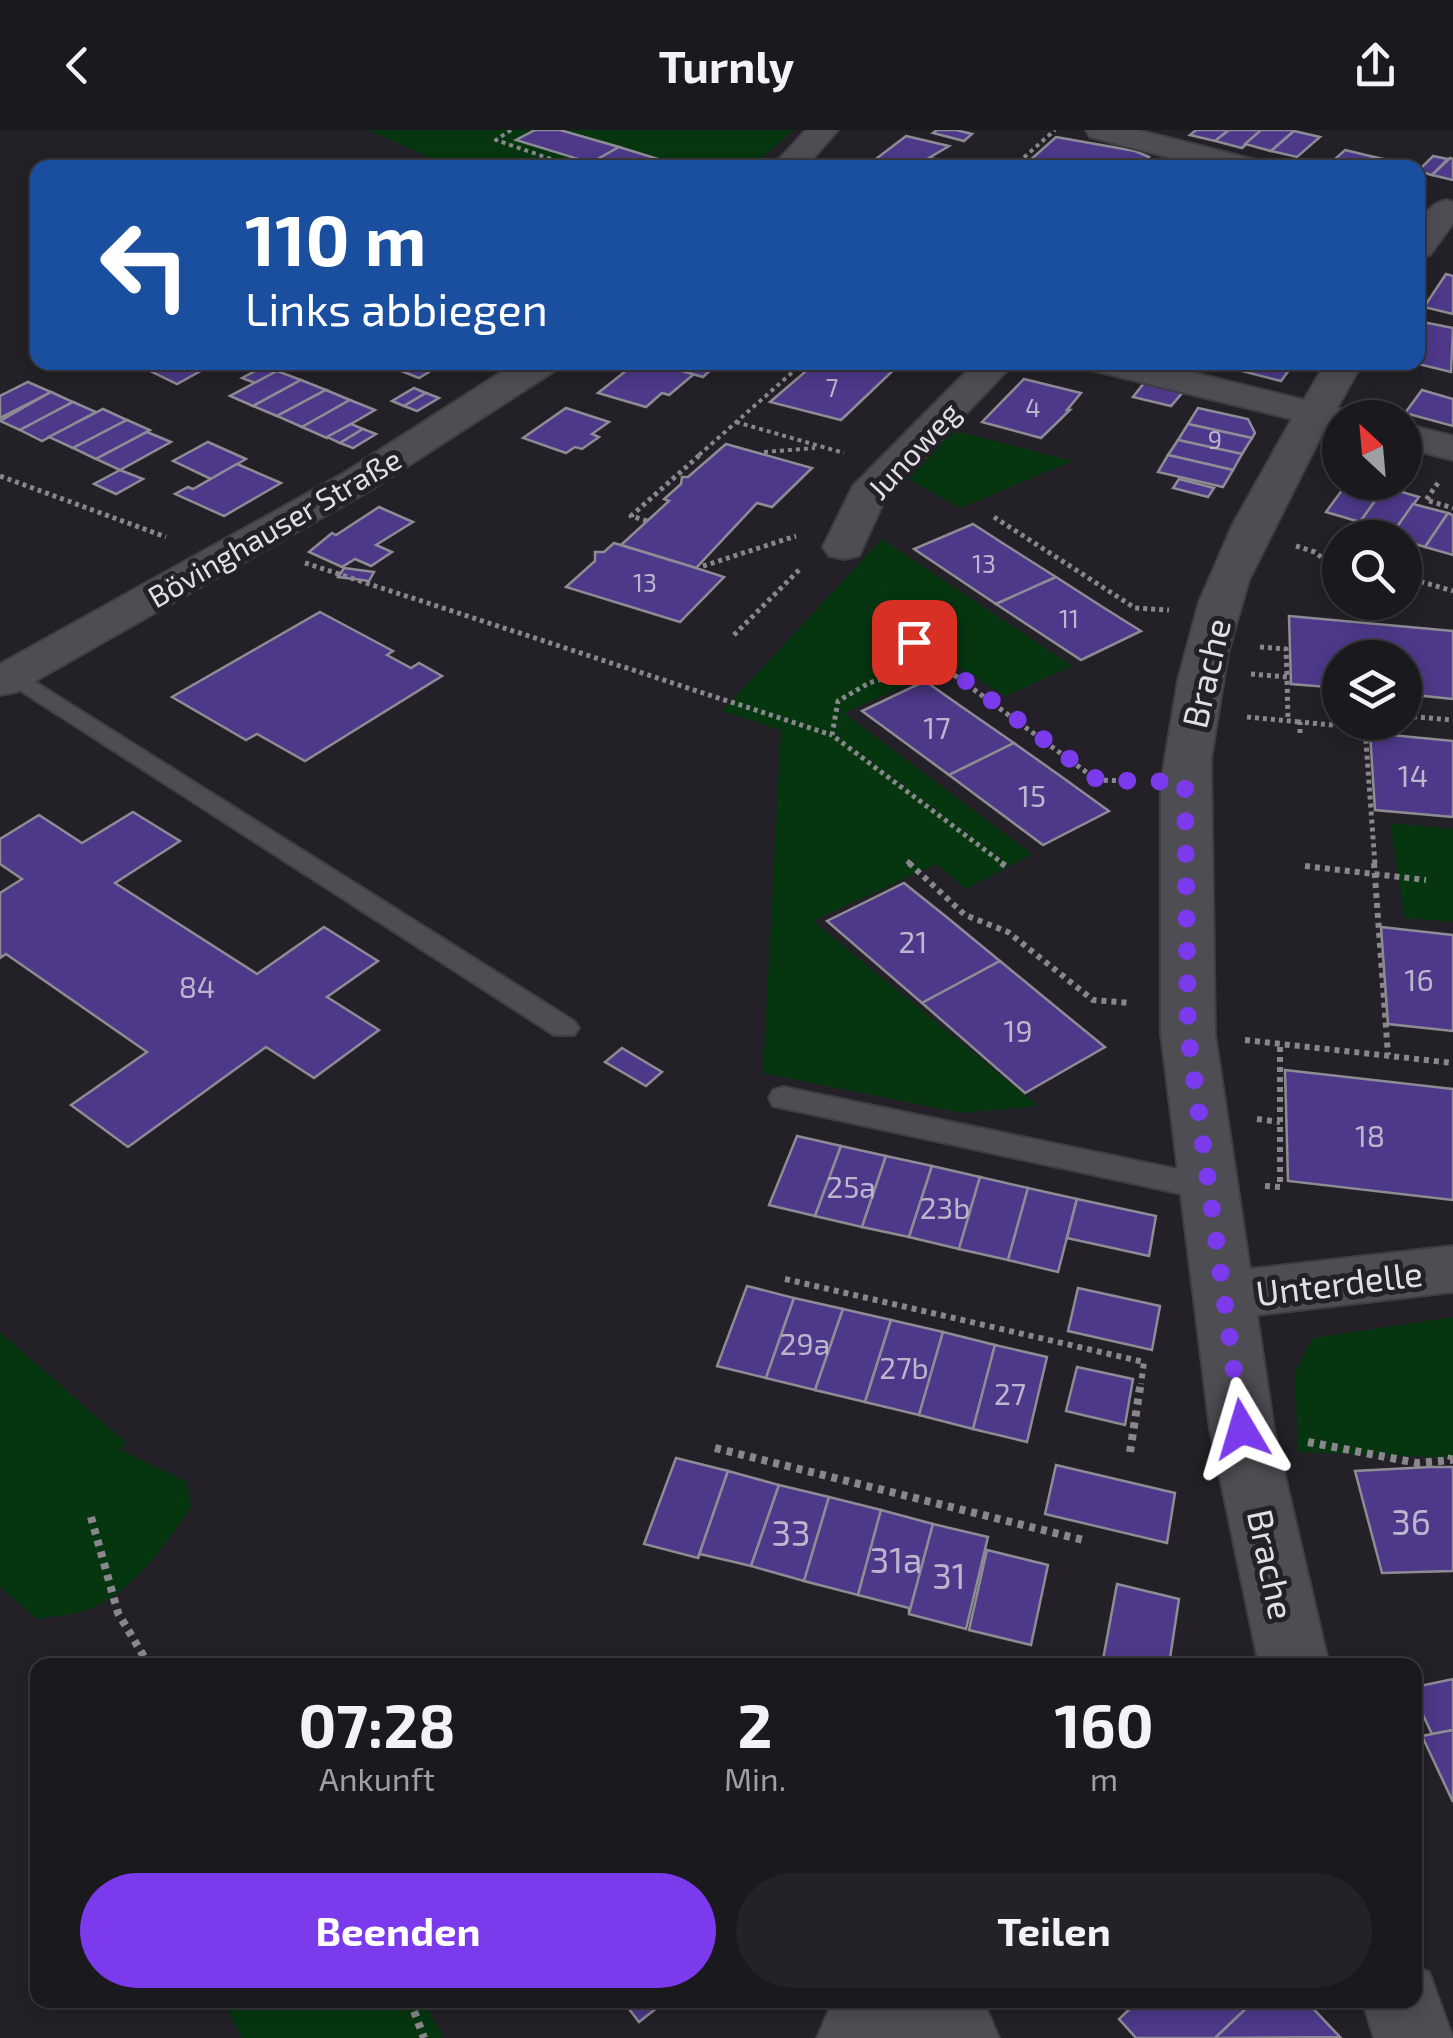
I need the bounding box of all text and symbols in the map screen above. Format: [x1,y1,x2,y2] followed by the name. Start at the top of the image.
[50,38,105,93] icon: back
[659,38,794,92] text: Turnly
[1348,38,1403,93] icon: share
[245,196,426,280] text: 110 m
[80,200,210,330] icon: left
[245,281,548,335] text: Links abbiegen
[826,372,839,402] house number: 7
[1025,392,1041,422] house number: 4
[859,394,967,506] street label: Junoweg
[1322,400,1422,500] north arrow
[1322,400,1422,740] map controls
[1208,424,1222,454] house number: 9
[141,440,407,614] street label: Bövinghauser Straße
[1322,520,1422,620] button: search
[972,548,996,578] house number: 13
[633,567,657,597] house number: 13
[872,600,957,685] pin
[1059,603,1079,633] house number: 11
[1172,614,1238,732] street label: Brache
[887,615,942,670] icon: arrive
[1322,640,1422,740] button: layers
[923,709,951,745] house number: 17
[1398,757,1428,793] house number: 14
[1018,777,1046,813] house number: 15
[899,923,927,959] house number: 21
[1404,961,1434,997] house number: 16
[179,968,215,1004] house number: 84
[1003,1012,1033,1048] house number: 19
[1355,1117,1385,1153] house number: 18
[826,1168,876,1204] house number: 25a
[920,1189,970,1225] house number: 23b
[1253,1251,1425,1313] street label: Unterdelle
[780,1325,830,1361] house number: 29a
[879,1349,929,1385] house number: 27b
[994,1375,1026,1411] house number: 27
[1190,1377,1294,1481] position arrow
[1391,1500,1431,1542] house number: 36
[1240,1505,1304,1623] street label: Brache
[772,1511,810,1553] house number: 33
[870,1538,922,1580] house number: 31a
[932,1554,966,1596] house number: 31
[298,1688,456,1760] text: 07:28
[738,1688,772,1760] text: 2
[1054,1688,1154,1760] text: 160
[319,1759,435,1797] text: Ankunft
[724,1759,786,1797] text: Min.
[1090,1759,1118,1797] text: m
[80,1873,716,1988] button: Beenden
[736,1873,1372,1988] button: Teilen

